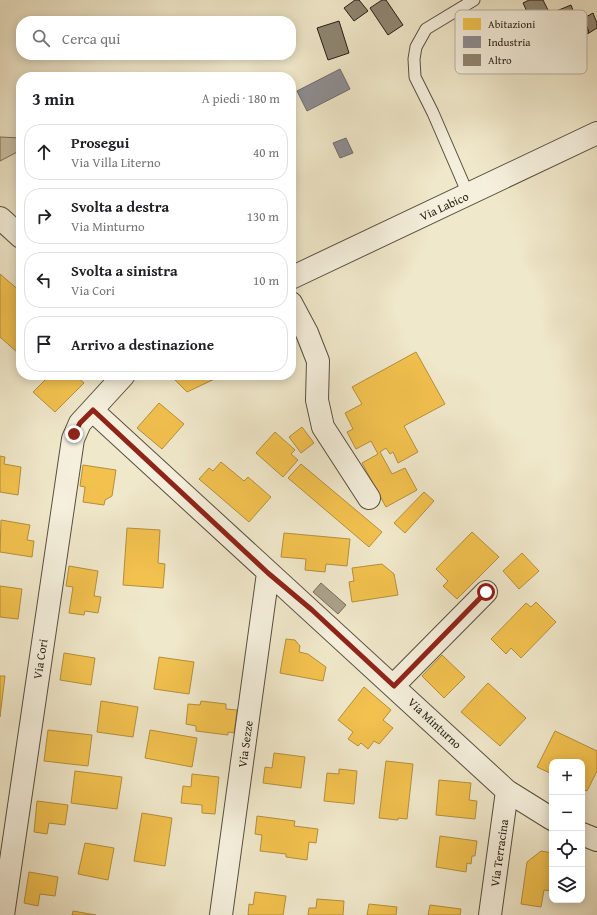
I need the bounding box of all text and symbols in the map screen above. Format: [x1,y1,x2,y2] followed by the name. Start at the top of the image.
[455,10,587,74] legend
[16,16,296,60] search box
[488,16,535,32] text: Abitazioni
[30,27,52,49] icon: search
[62,28,120,49] text: Cerca qui
[488,34,531,50] text: Industria
[488,52,512,68] text: Altro
[32,86,74,111] text: 3 min
[202,89,280,108] text: A piedi · 180 m
[71,132,129,153] text: Prosegui
[33,141,55,163] icon: ahead
[253,143,279,162] text: 40 m
[71,153,161,172] text: Via Villa Literno
[417,187,471,225] street label: Via Labico
[71,196,169,217] text: Svolta a destra
[33,205,55,227] icon: right
[247,207,279,226] text: 130 m
[71,217,145,236] text: Via Minturno
[71,260,178,281] text: Svolta a sinistra
[33,269,55,291] icon: left
[253,271,279,290] text: 10 m
[71,281,115,300] text: Via Cori
[33,333,55,355] icon: arrive
[71,334,214,355] text: Arrivo a destinazione
[65,425,83,443] route end
[477,583,495,601] route start
[28,637,52,680] street label: Via Cori
[404,694,466,752] street label: Via Minturno
[233,719,257,769] street label: Via Sezze
[549,759,585,903] map controls
[549,759,585,795] button: +
[549,795,585,831] button: −
[486,818,512,888] street label: Via Terracina
[549,831,585,867] button: locate
[549,867,585,903] button: layers

